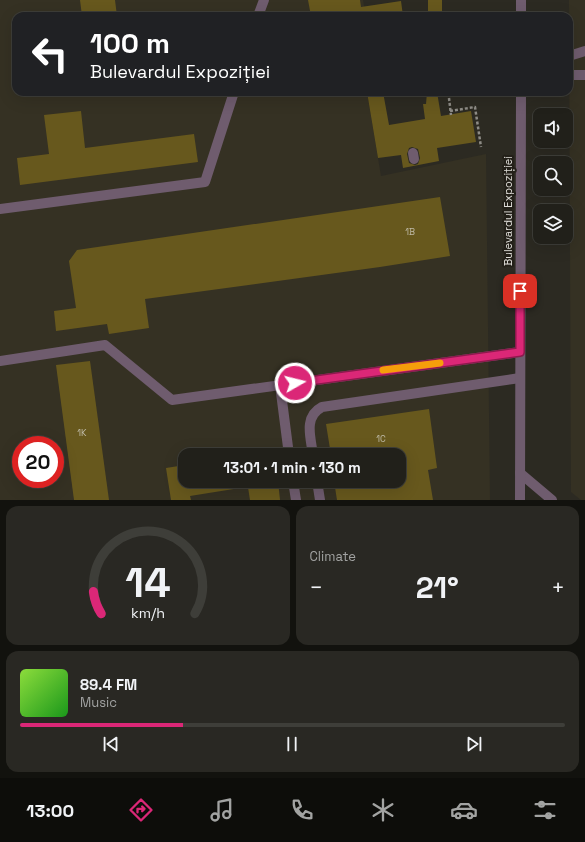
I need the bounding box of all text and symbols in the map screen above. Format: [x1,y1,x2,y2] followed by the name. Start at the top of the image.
[90,25,170,61] text: 100 m
[24,28,76,80] icon: left
[90,60,270,83] text: Bulevardul Expoziției
[533,108,573,244] map controls
[533,108,573,148] button: sound
[501,156,515,266] street label: Bulevardul Expoziției
[533,156,573,196] button: search
[533,204,573,244] button: layers
[405,226,415,238] house number: 1B
[503,274,537,308] pin
[509,280,531,302] icon: arrive
[274,362,316,404] position arrow
[77,427,87,439] house number: 1K
[376,433,386,445] house number: 1C
[12,436,64,488] speed limit sign: 20
[223,458,361,477] text: 13:01 · 1 min · 130 m
[310,548,356,565] text: Climate
[125,555,170,608] text: 14
[416,568,459,607] text: 21°
[310,573,323,601] text: −
[551,573,565,601] text: +
[131,603,165,621] text: km/h
[80,675,137,694] text: 89.4 FM
[80,694,117,711] text: Music
[100,733,122,755] icon: previous
[281,733,303,755] icon: pause
[463,733,485,755] icon: next
[127,796,155,824] icon: directions
[208,796,236,824] icon: music
[288,796,316,824] icon: phone
[369,796,397,824] icon: climate
[450,796,478,824] icon: car
[531,796,559,824] icon: filters
[26,799,74,822] text: 13:00

